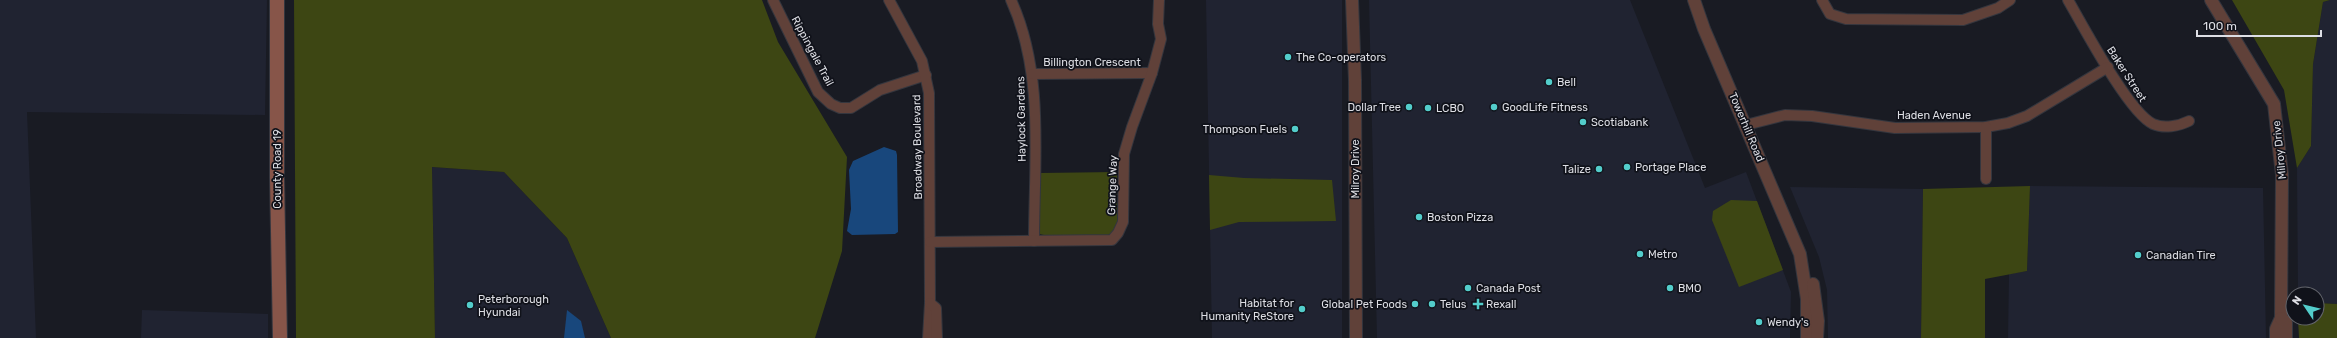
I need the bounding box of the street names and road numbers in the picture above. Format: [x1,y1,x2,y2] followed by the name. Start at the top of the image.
[789,14,836,88] street label: Rippingale Trail
[2104,44,2150,105] street label: Baker Street
[1043,56,1141,69] street label: Billington Crescent
[1014,76,1029,162] street label: Haylock Gardens
[1726,91,1767,164] street label: Towerhill Road
[910,94,925,200] street label: Broadway Boulevard
[1897,109,1971,122] street label: Haden Avenue
[2270,120,2289,180] street label: Milroy Drive
[271,129,284,209] street label: County Road 19
[1349,139,1362,199] street label: Milroy Drive
[1105,155,1120,215] street label: Grange Way

